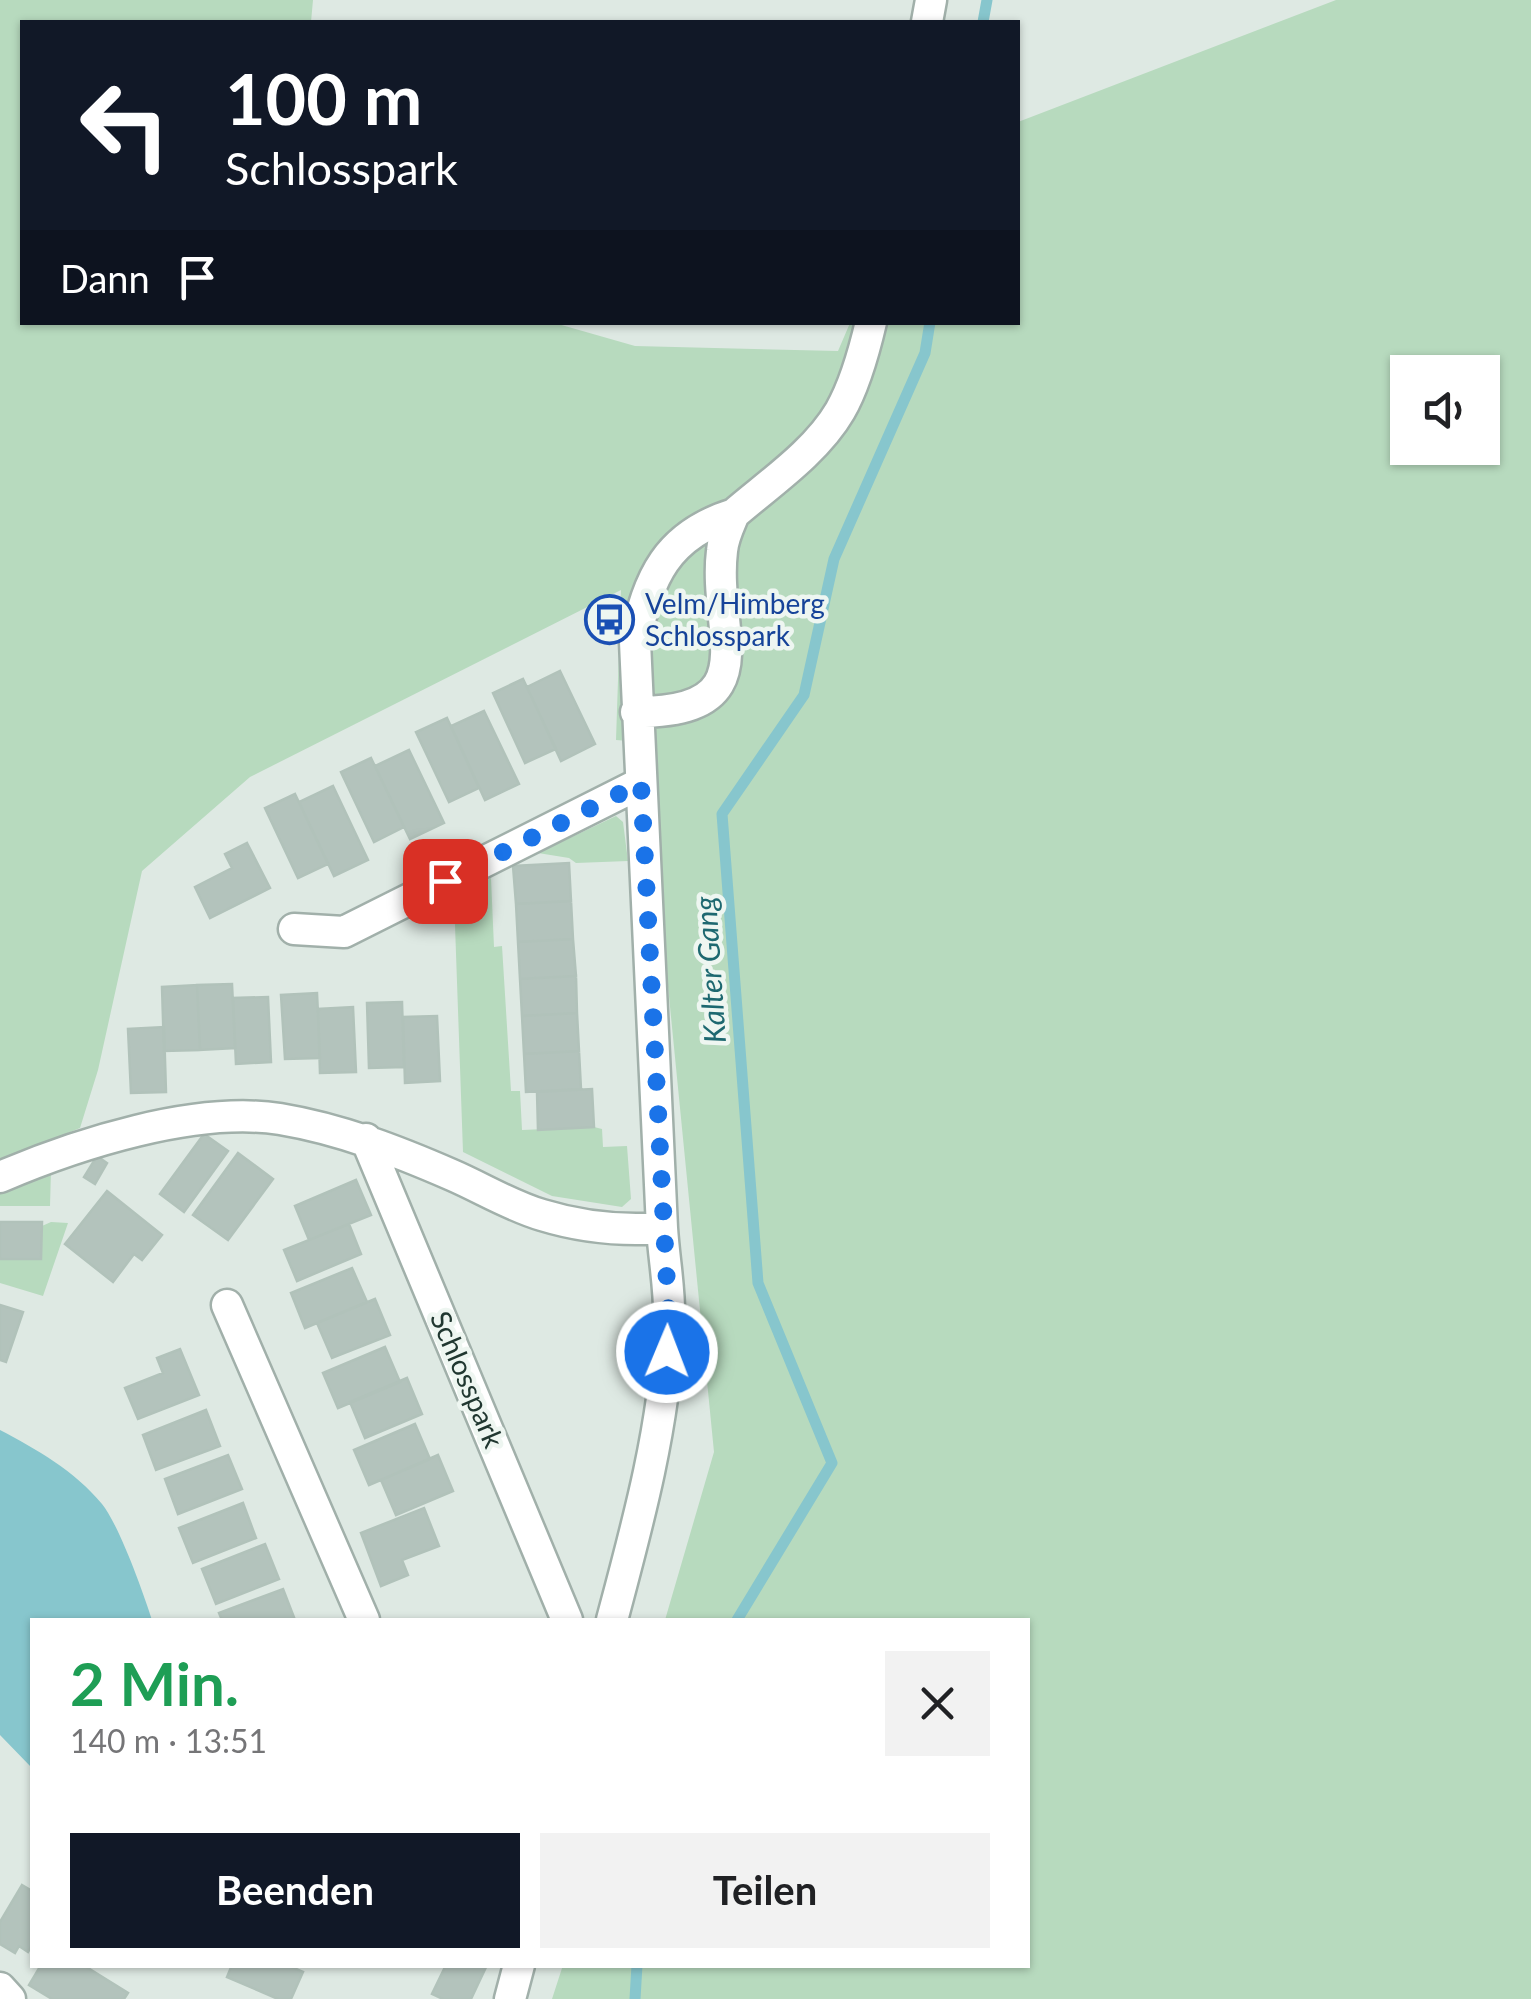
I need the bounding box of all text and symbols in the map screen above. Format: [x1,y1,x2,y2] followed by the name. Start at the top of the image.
[225,56,422,140] text: 100 m
[60,60,190,190] icon: left
[225,141,458,195] text: Schlosspark
[170,250,225,305] icon: arrive
[60,255,150,301] text: Dann
[1390,355,1500,465] map controls
[1390,355,1500,465] button: sound
[645,586,825,652] place label: Velm/Himberg Schlosspark
[584,593,636,645] bus stop icon: Velm/Himberg Schlosspark
[403,839,488,924] pin
[418,854,473,909] icon: arrive
[686,895,732,1045] water label: Kalter Gang
[615,1300,719,1404] position arrow
[424,1306,512,1453] street label: Schlosspark
[70,1647,239,1719] text: 2 Min.
[885,1651,990,1756] button: close
[70,1721,267,1760] text: 140 m · 13:51
[70,1833,520,1948] button: Beenden
[540,1833,990,1948] button: Teilen

